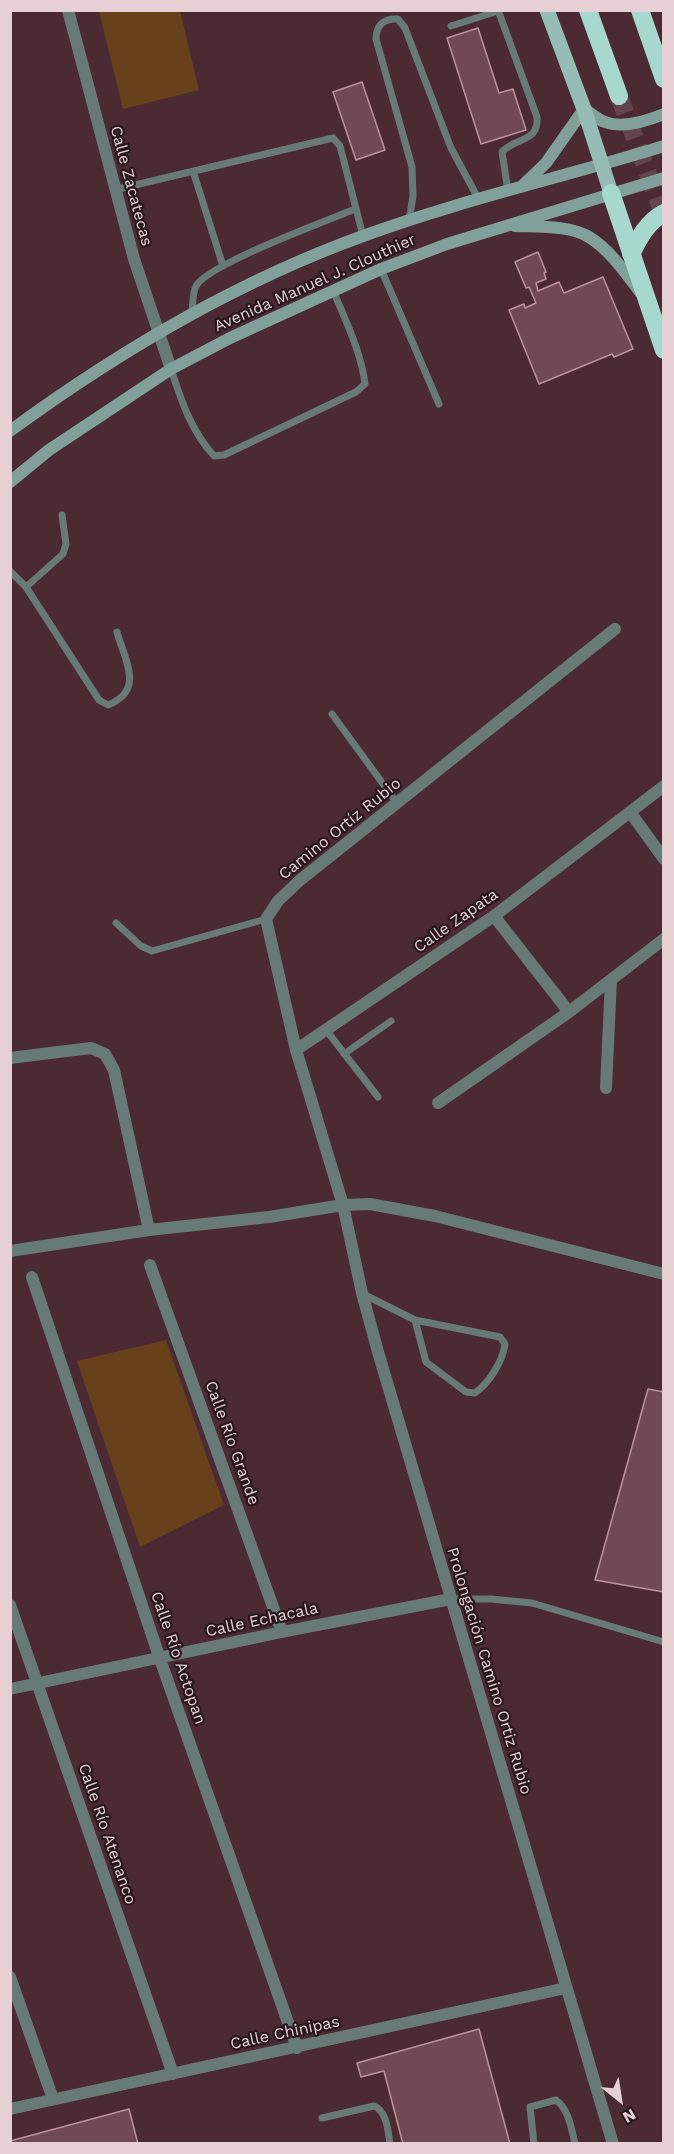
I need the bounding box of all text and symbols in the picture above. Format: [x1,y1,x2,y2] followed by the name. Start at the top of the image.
[106,124,156,248] street label: Calle Zacatecas
[211,230,419,336] street label: Avenida Manuel J. Clouthier
[275,774,405,884] street label: Camino Ortíz Rubio
[410,885,502,957] street label: Calle Zapata
[201,1378,263,1508] street label: Calle Río Grande
[442,1545,536,1797] street label: Prolongación Camino Ortiz Rubio
[146,1589,210,1727] street label: Calle Río Actopan
[204,1599,320,1641] street label: Calle Echacala
[74,1761,140,1907] street label: Calle Río Atenanco
[229,2012,341,2054] street label: Calle Chinipas
[590,2070,650,2130] north arrow
[619,2105,639,2127] text: N

